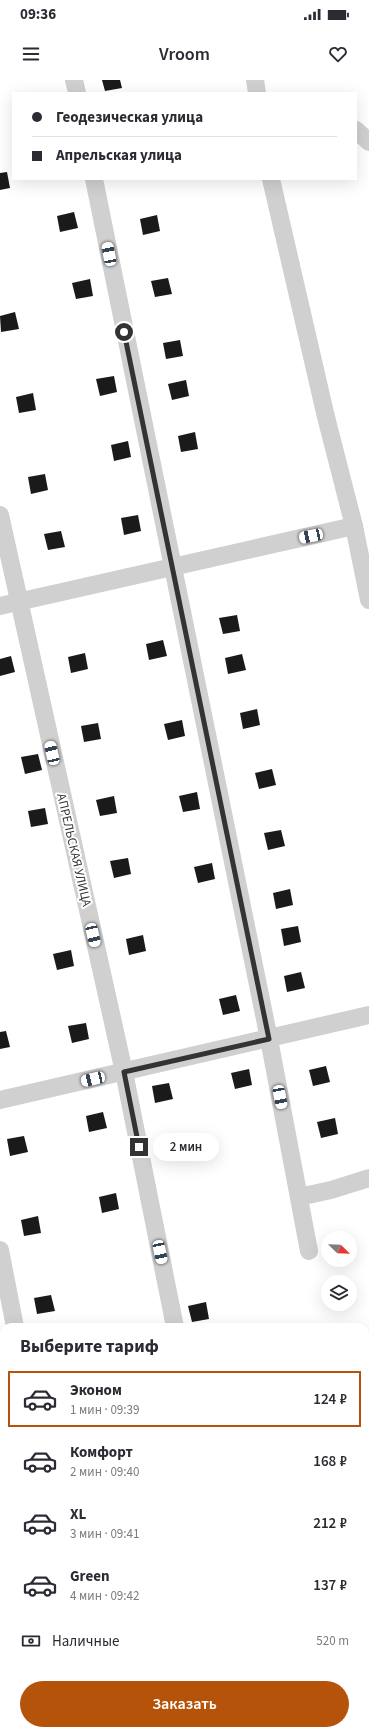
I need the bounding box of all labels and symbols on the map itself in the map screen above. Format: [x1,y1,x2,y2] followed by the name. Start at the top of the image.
[101,241,117,267] car
[115,323,133,341] route start
[298,528,324,544] car
[43,740,61,766] car
[52,792,96,909] street label: АПРЕЛЬСКАЯ УЛИЦА
[84,922,102,948] car
[80,1070,106,1088] car
[272,1084,288,1110] car
[153,1133,219,1161] callout: 2 мин
[130,1138,148,1156] route end
[321,1231,357,1267] north arrow
[152,1239,168,1265] car

